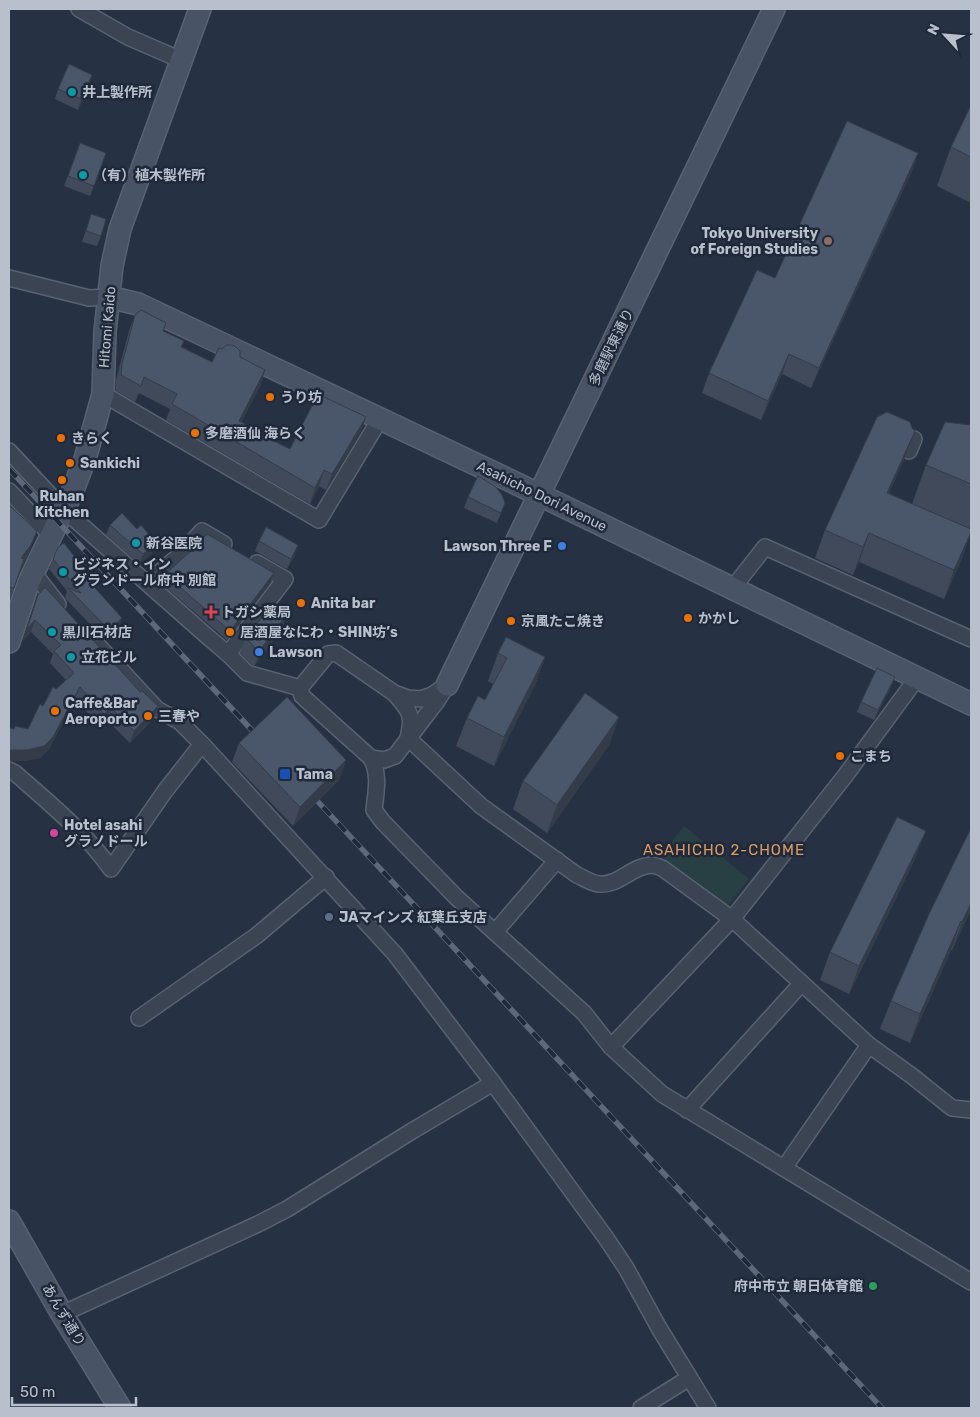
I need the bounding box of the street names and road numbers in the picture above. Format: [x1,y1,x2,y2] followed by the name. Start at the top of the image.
[95,285,120,369] street label: Hitomi Kaido
[585,306,638,389] street label: 多磨駅東通り
[474,458,610,535] street label: Asahicho Dori Avenue
[38,1281,89,1350] street label: あんず通り

